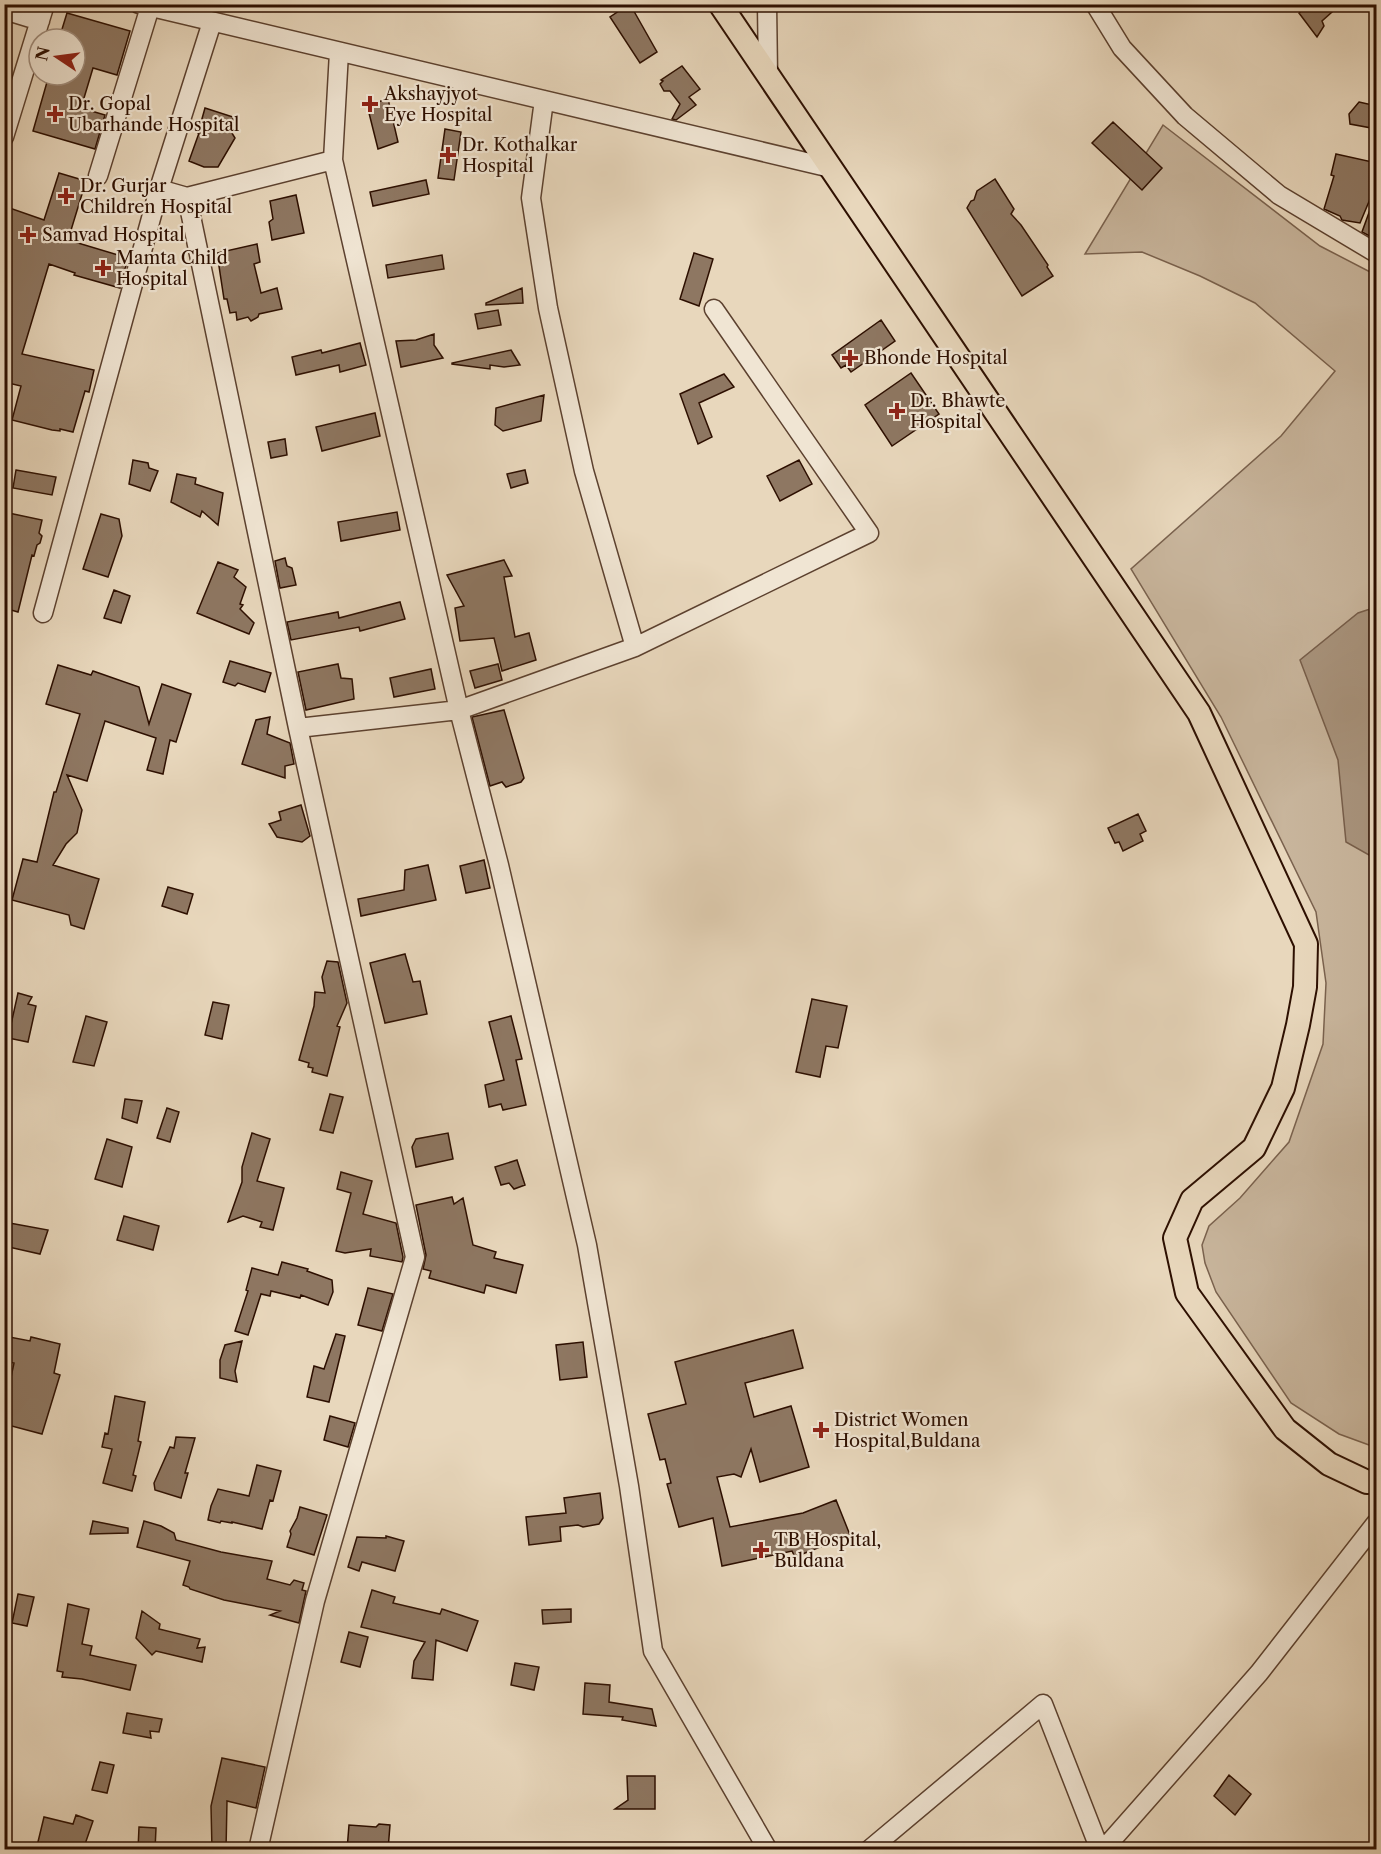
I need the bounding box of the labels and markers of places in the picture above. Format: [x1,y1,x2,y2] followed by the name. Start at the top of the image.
[383,83,492,126] place label: Akshayjyot Eye Hospital
[68,93,239,136] place label: Dr. Gopal Ubarhande Hospital
[361,95,379,113] marker: Akshayjyot Eye Hospital
[46,105,64,123] marker: Dr. Gopal Ubarhande Hospital
[462,134,578,177] place label: Dr. Kothalkar Hospital
[439,146,457,164] marker: Dr. Kothalkar Hospital
[80,175,232,218] place label: Dr. Gurjar Children Hospital
[57,187,75,205] marker: Dr. Gurjar Children Hospital
[42,224,185,246] place label: Samvad Hospital
[19,226,37,244] marker: Samvad Hospital
[116,247,228,290] place label: Mamta Child Hospital
[94,259,112,277] marker: Mamta Child Hospital
[864,347,1008,369] place label: Bhonde Hospital
[841,349,859,367] marker: Bhonde Hospital
[910,390,1005,433] place label: Dr. Bhawte Hospital
[888,402,906,420] marker: Dr. Bhawte Hospital
[834,1409,981,1452] place label: District Women Hospital,Buldana
[812,1421,830,1439] marker: District Women Hospital,Buldana
[774,1529,881,1572] place label: TB Hospital, Buldana
[752,1541,770,1559] marker: TB Hospital, Buldana

